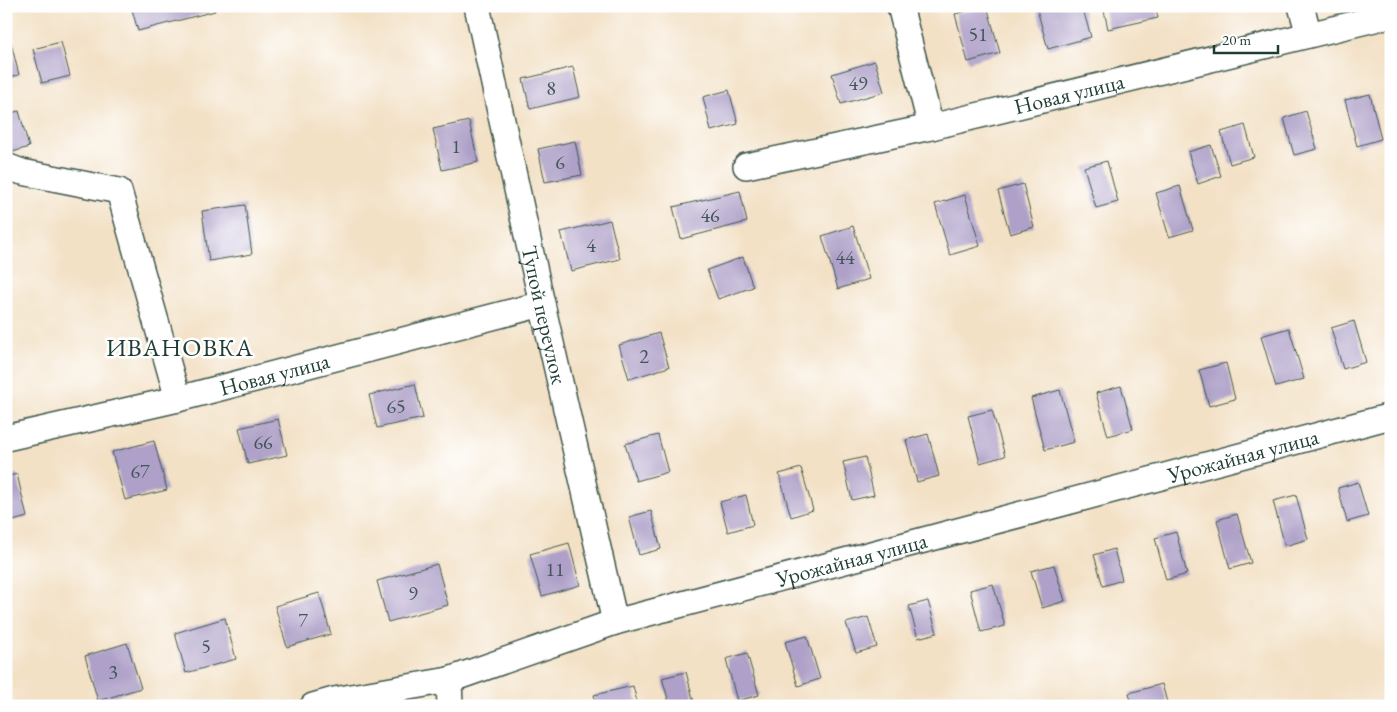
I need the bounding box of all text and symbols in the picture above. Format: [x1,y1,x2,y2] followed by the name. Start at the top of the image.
[968,21,988,47] house number: 51
[1214,22,1278,54] scale bar
[1222,30,1251,49] text: 20 m
[1011,66,1127,121] street label: Новая улица
[848,70,868,96] house number: 49
[546,75,556,101] house number: 8
[451,133,461,159] house number: 1
[555,149,565,175] house number: 6
[700,202,720,228] house number: 46
[586,232,596,258] house number: 4
[515,243,574,387] street label: Тупой переулок
[835,244,855,270] house number: 44
[106,331,254,363] district label: ИВАНОВКА
[639,343,649,369] house number: 2
[216,346,333,403] street label: Новая улица
[386,393,406,419] house number: 65
[1163,422,1322,490] street label: Урожайная улица
[253,429,273,455] house number: 66
[130,458,150,484] house number: 67
[772,526,930,594] street label: Урожайная улица
[545,556,565,582] house number: 11
[408,580,418,606] house number: 9
[298,607,308,633] house number: 7
[201,633,211,659] house number: 5
[108,659,118,685] house number: 3

